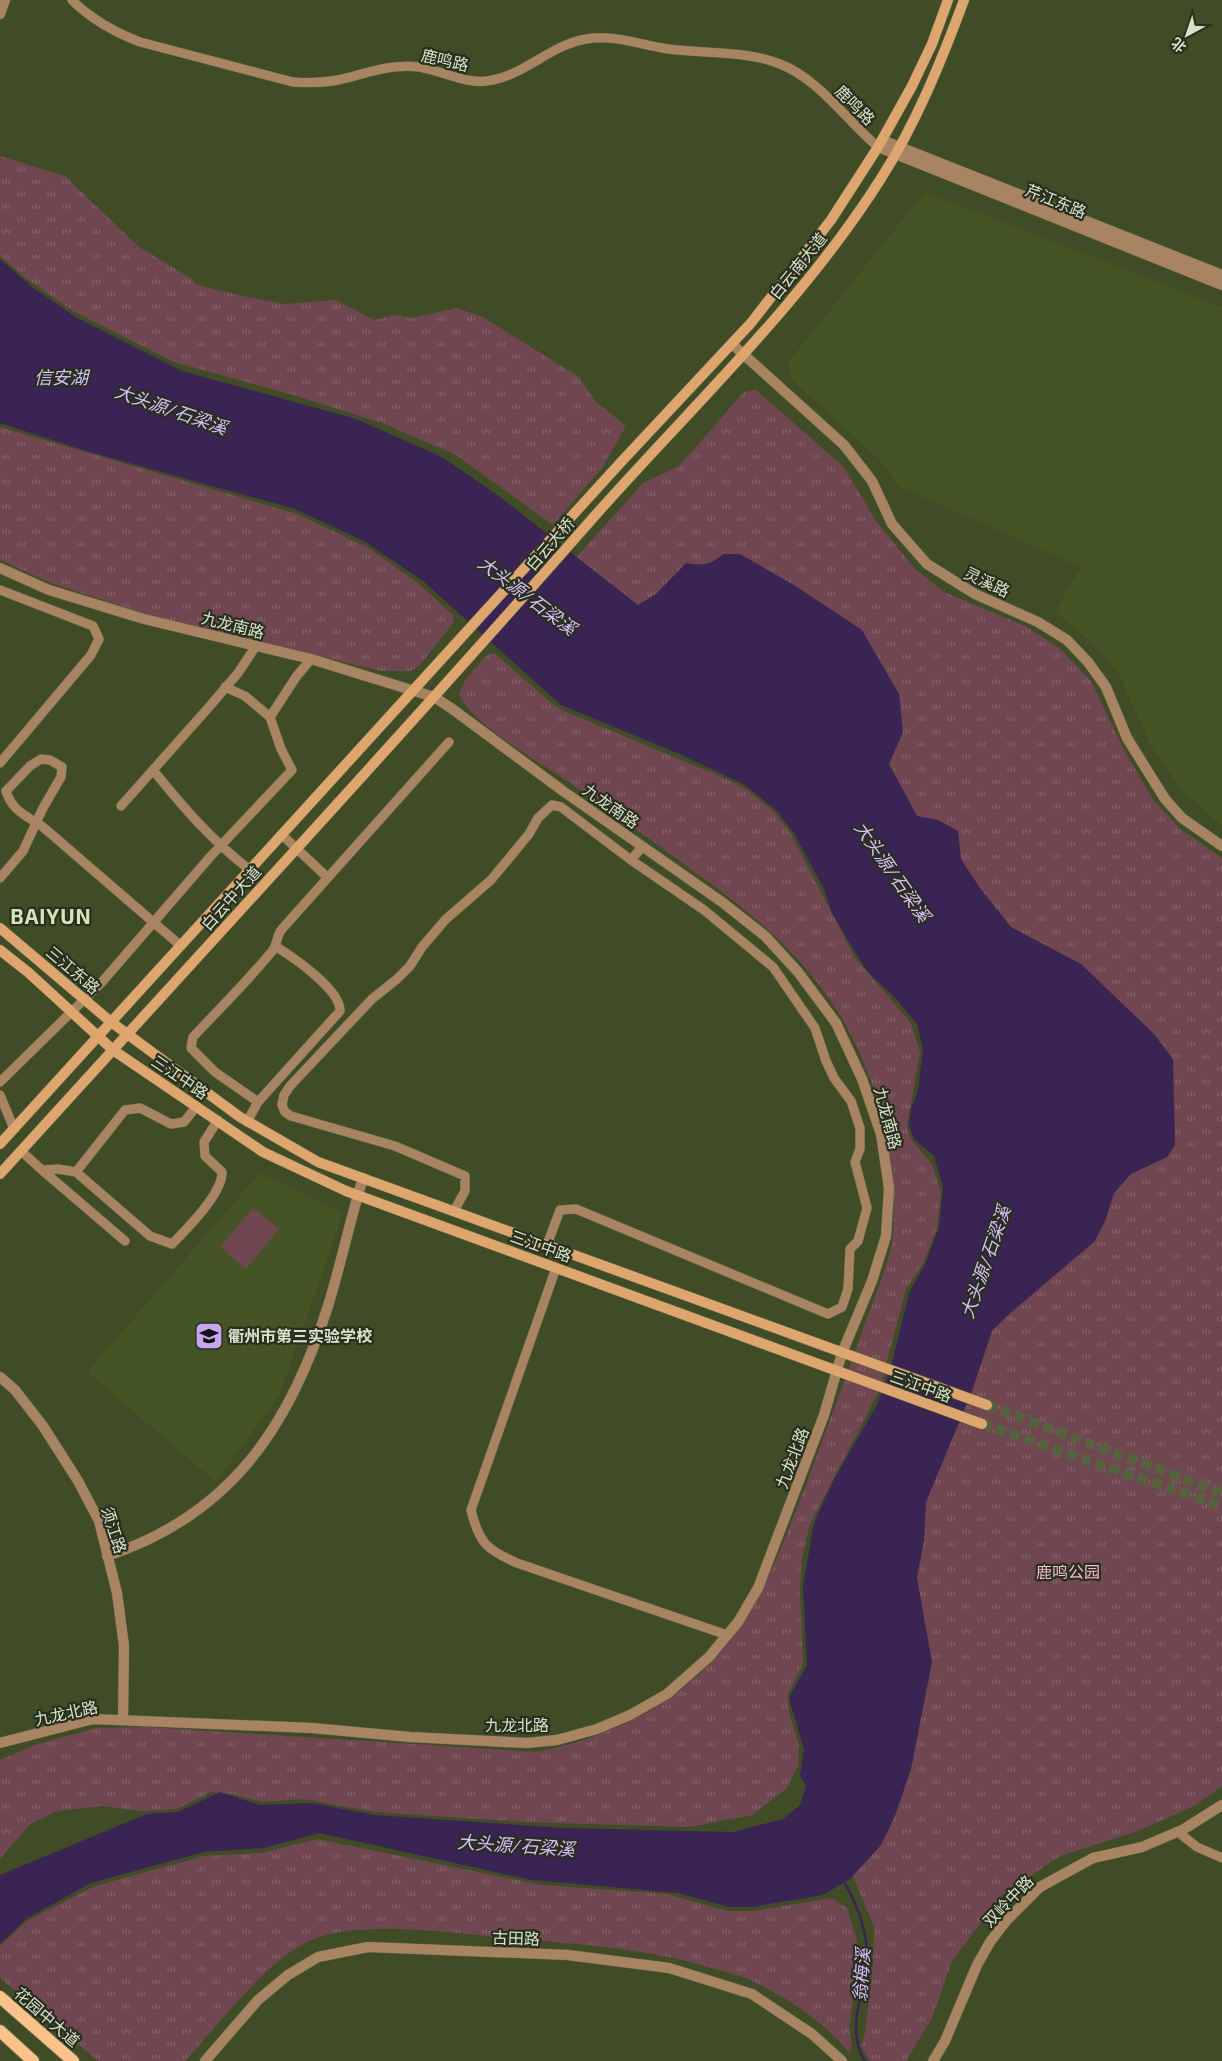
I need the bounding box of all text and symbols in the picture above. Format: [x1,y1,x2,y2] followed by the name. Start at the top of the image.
[1162,10,1212,60] north arrow
[1167,34,1189,56] text: 北
[420,45,471,74] street label: 鹿鸣路
[832,81,879,128] street label: 鹿鸣路
[1023,180,1089,221] street label: 芹江东路
[765,229,830,303] street label: 白云南大道
[34,366,91,388] water label: 信安湖
[112,380,232,439] water label: 大头源/石梁溪
[521,513,578,574] street label: 白云大桥
[474,551,583,641] water label: 大头源/石梁溪
[961,563,1013,600] street label: 灵溪路
[200,608,266,641] street label: 九龙南路
[580,779,643,832] street label: 九龙南路
[850,817,937,927] water label: 大头源/石梁溪
[197,862,264,934] street label: 白云中大道
[10,903,92,928] district label: BAIYUN
[43,942,104,997] street label: 三江东路
[148,1051,212,1102] street label: 三江中路
[871,1084,906,1151] street label: 九龙南路
[956,1201,1015,1321] water label: 大头源/石梁溪
[508,1226,574,1265] street label: 三江中路
[194,1321,224,1351] school or university icon: 衢州市第三实验学校
[228,1326,373,1345] place label: 衢州市第三实验学校
[888,1366,954,1405] street label: 三江中路
[771,1425,812,1491] street label: 九龙北路
[98,1504,131,1556] street label: 须江路
[1036,1562,1100,1581] park label: 鹿鸣公园
[33,1697,99,1728] street label: 九龙北路
[485,1715,549,1734] street label: 九龙北路
[457,1830,577,1860] water label: 大头源/石梁溪
[979,1871,1037,1930] street label: 双岭中路
[492,1927,540,1948] street label: 古田路
[848,1945,874,2003] water label: 翁梅溪
[11,1983,84,2050] street label: 花园中大道

